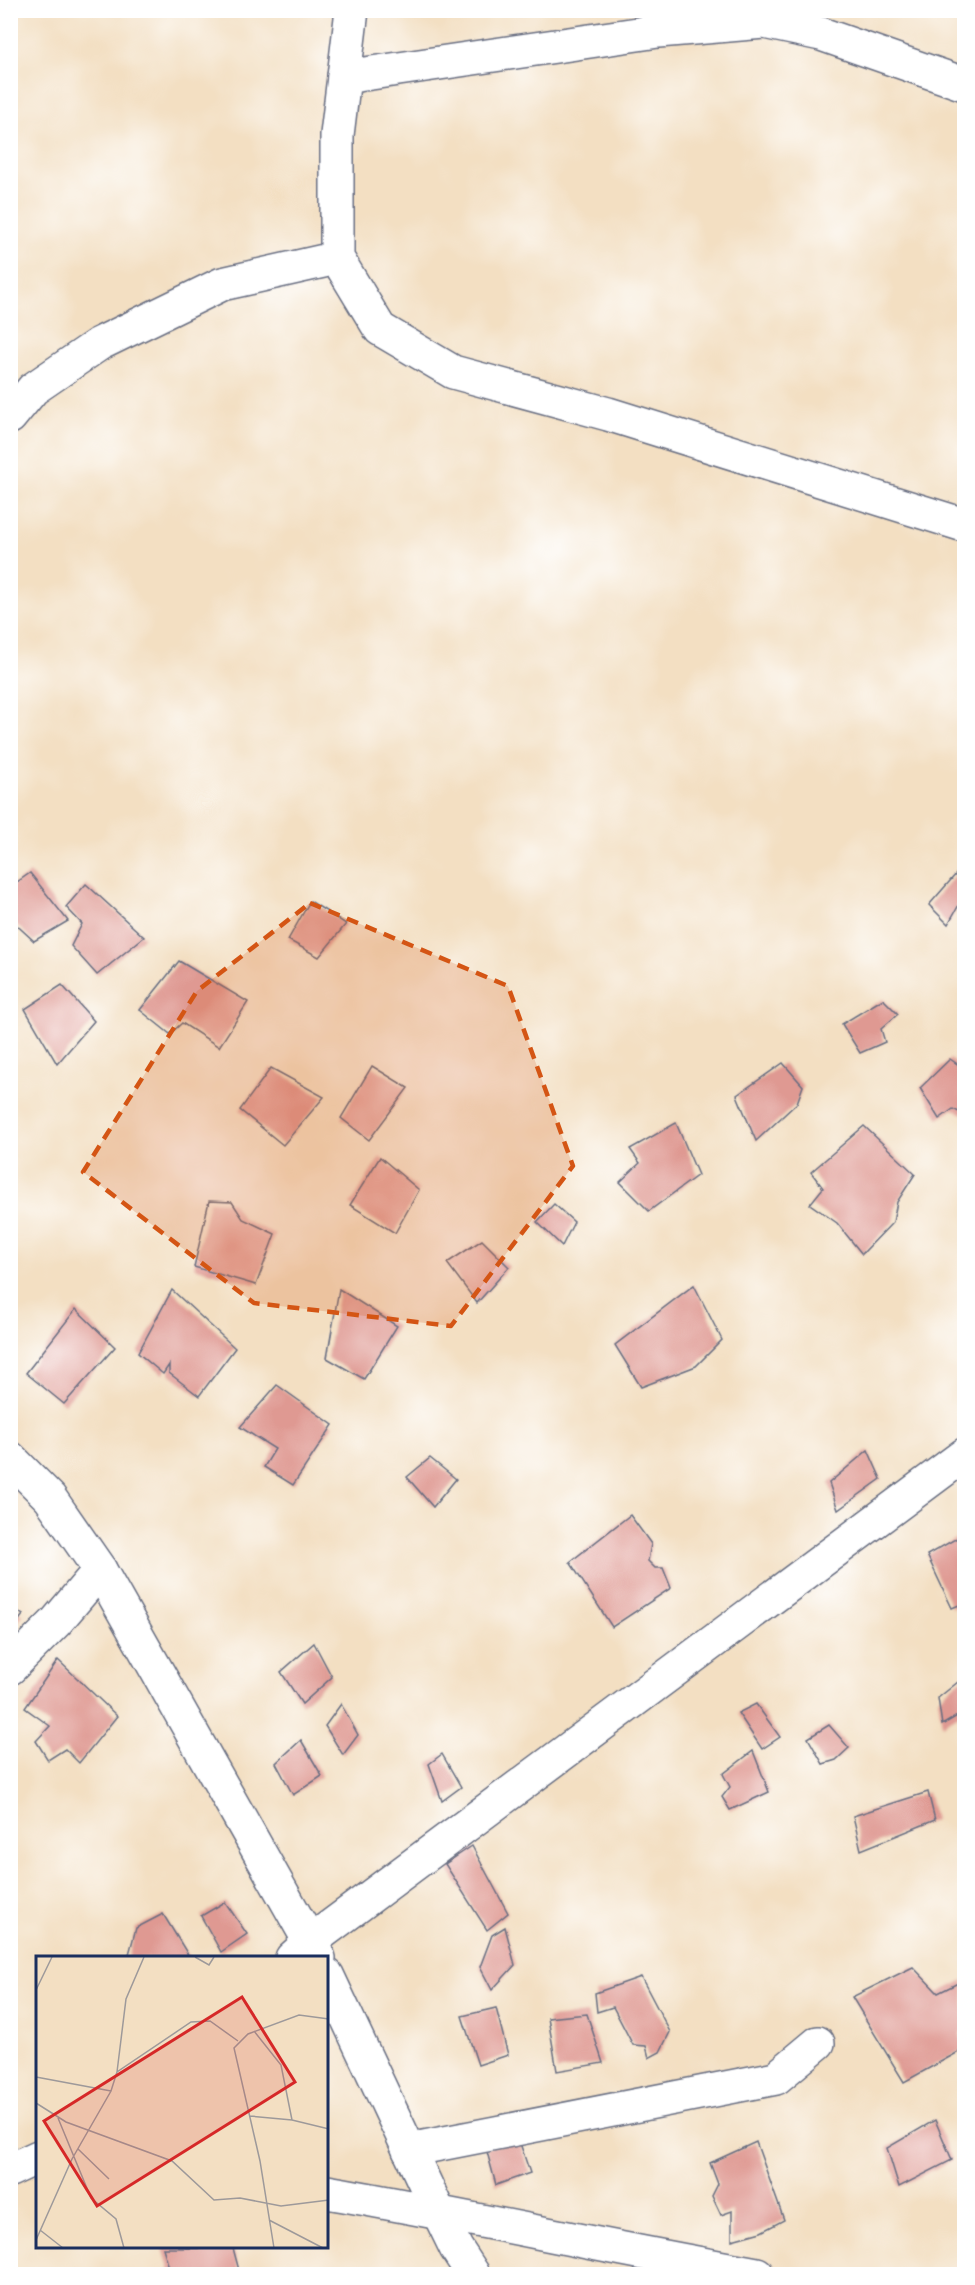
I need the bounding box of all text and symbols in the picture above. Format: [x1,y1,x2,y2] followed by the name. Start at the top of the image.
[36,1956,328,2249] inset map

